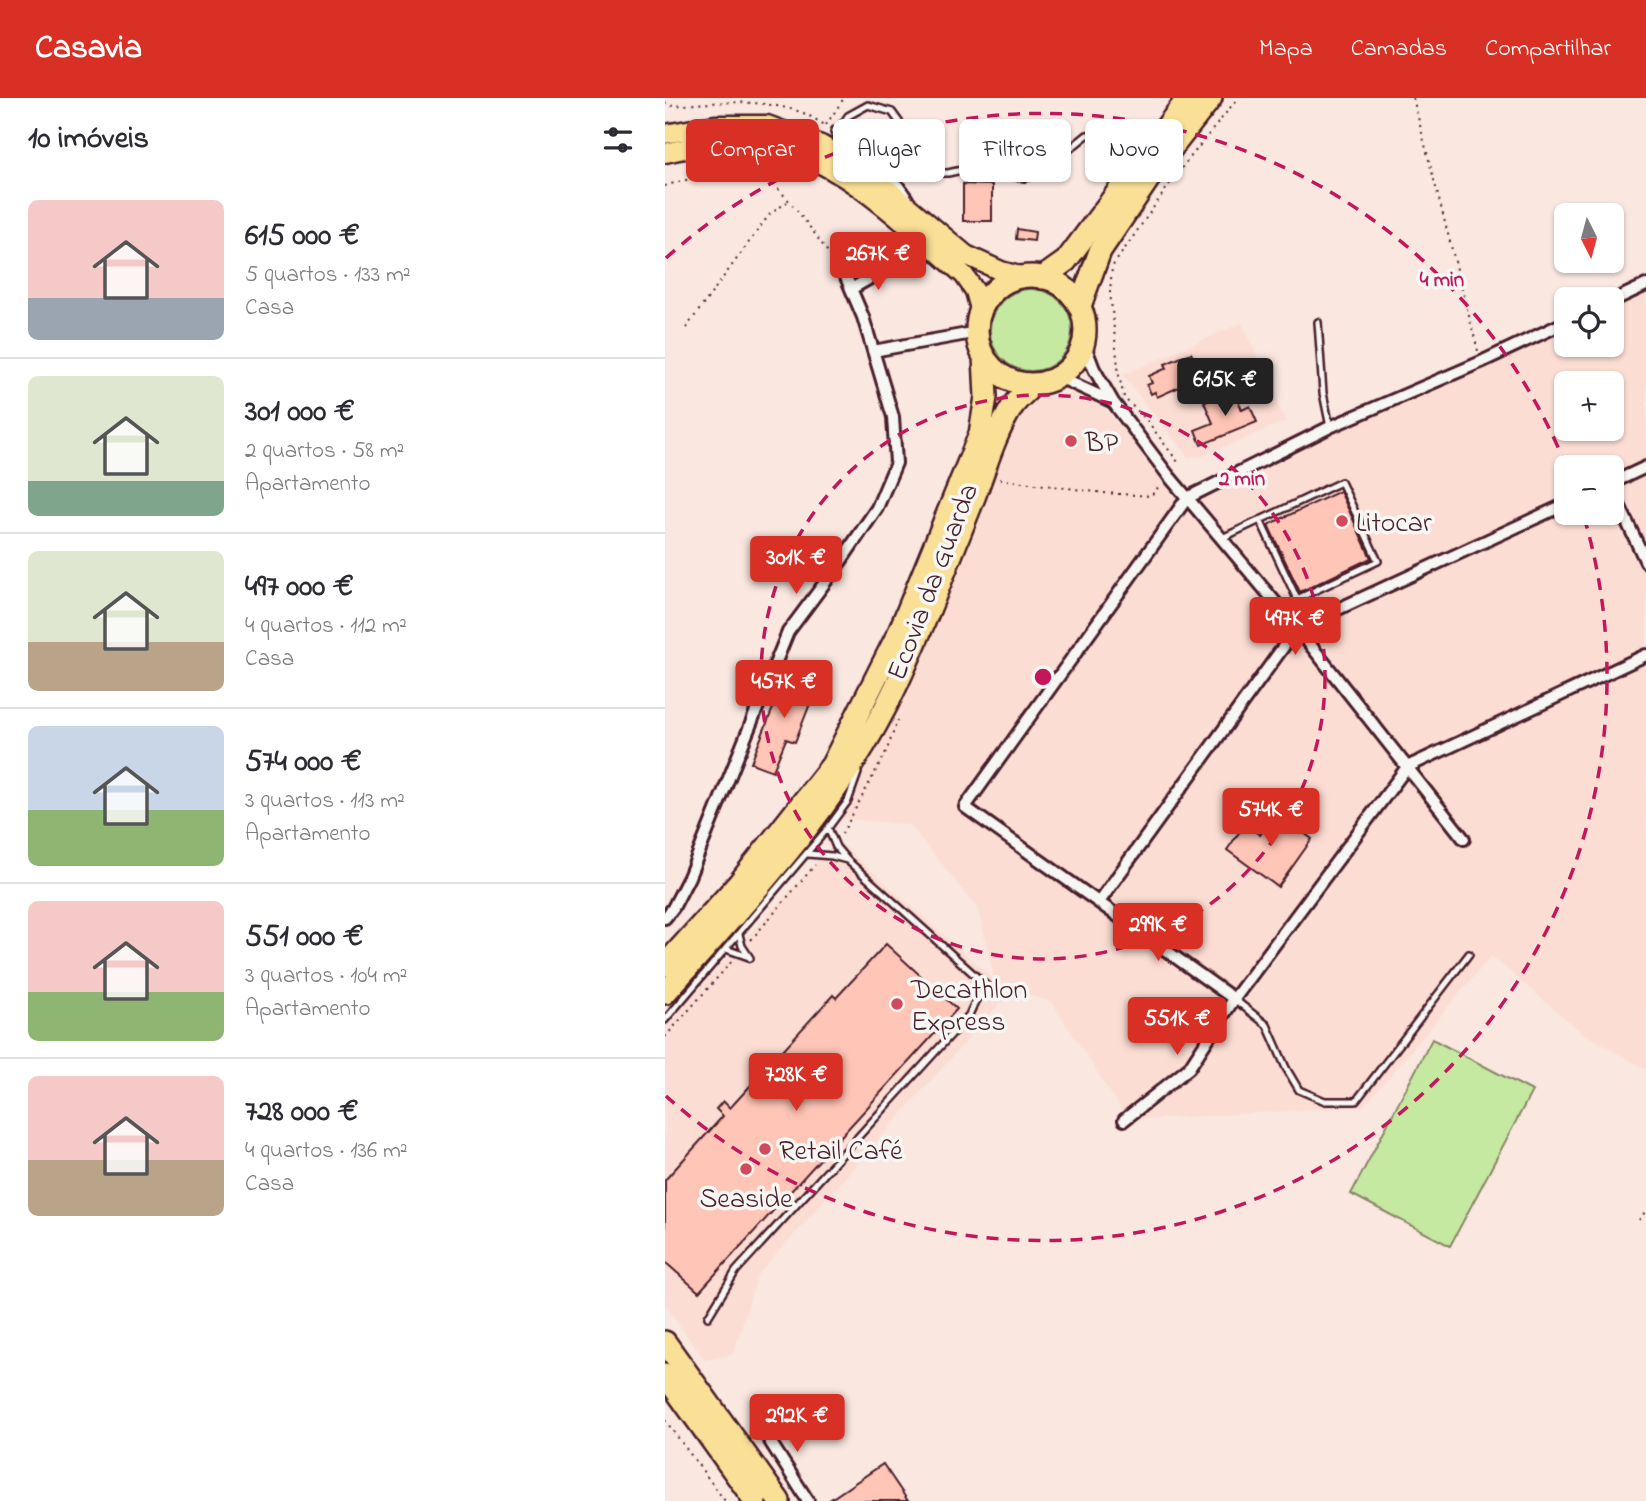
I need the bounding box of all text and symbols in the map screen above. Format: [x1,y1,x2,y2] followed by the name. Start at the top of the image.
[35,25,142,73] text: Casavia
[1259,32,1313,67] text: Mapa
[1351,32,1447,67] text: Camadas
[1485,32,1611,67] text: Compartilhar
[28,118,149,162] text: 10 imóveis
[686,119,819,182] chip: Comprar
[833,119,945,182] chip: Alugar
[959,119,1071,182] chip: Filtros
[1085,119,1183,182] chip: Novo
[599,121,637,159] icon: filters
[1554,203,1624,273] north arrow
[1554,203,1624,525] map controls
[245,215,360,259] text: 615 000 €
[84,228,168,312] icon: home
[821,232,935,292] pin: 267K €
[846,238,910,271] text: 267K €
[245,259,411,292] text: 5 quartos · 133 m²
[1420,266,1464,296] text: 4 min
[1554,287,1624,357] button: locate
[245,292,294,325] text: Casa
[1168,358,1282,418] pin: 615K €
[1193,364,1257,397] text: 615K €
[1554,371,1624,441] button: +
[245,391,355,435] text: 301 000 €
[84,404,168,488] icon: home
[1084,424,1119,465] place label: BP
[1063,433,1079,449] marker: BP
[245,435,404,468] text: 2 quartos · 58 m²
[1554,455,1624,525] button: −
[1218,465,1265,495] text: 2 min
[245,468,371,501] text: Apartamento
[878,478,991,687] street label: Ecovia da Guarda
[1356,504,1432,545] place label: Litocar
[1334,513,1350,529] marker: Litocar
[739,536,853,596] pin: 301K €
[766,542,826,575] text: 301K €
[245,566,354,610] text: 497 000 €
[84,579,168,663] icon: home
[1238,598,1352,657] pin: 497K €
[1266,603,1324,636] text: 497K €
[245,610,407,643] text: 4 quartos · 112 m²
[245,643,294,676] text: Casa
[727,660,841,720] pin: 457K €
[1031,665,1055,689] centre of rings
[751,666,817,699] text: 457K €
[245,741,362,785] text: 574 000 €
[84,754,168,838] icon: home
[245,785,405,818] text: 3 quartos · 113 m²
[1214,788,1328,848] pin: 574K €
[1238,794,1304,827] text: 574K €
[245,818,371,851] text: Apartamento
[1101,904,1215,963] pin: 299K €
[1129,909,1187,942] text: 299K €
[245,916,364,960] text: 551 000 €
[84,929,168,1013] icon: home
[245,960,407,993] text: 3 quartos · 104 m²
[910,971,1027,1044] place label: Decathlon Express
[245,993,371,1026] text: Apartamento
[889,996,905,1012] marker: Decathlon Express
[1120,998,1234,1057] pin: 551K €
[1144,1003,1210,1036] text: 551K €
[739,1054,853,1113] pin: 728K €
[765,1059,827,1092] text: 728K €
[245,1091,358,1135] text: 728 000 €
[84,1104,168,1188] icon: home
[779,1132,903,1173] place label: Retail Café
[245,1135,408,1168] text: 4 quartos · 136 m²
[757,1141,773,1157] marker: Retail Café
[738,1161,754,1177] marker: Seaside
[245,1168,294,1201] text: Casa
[699,1180,793,1221] place label: Seaside
[740,1394,854,1454] pin: 292K €
[766,1400,828,1433] text: 292K €

